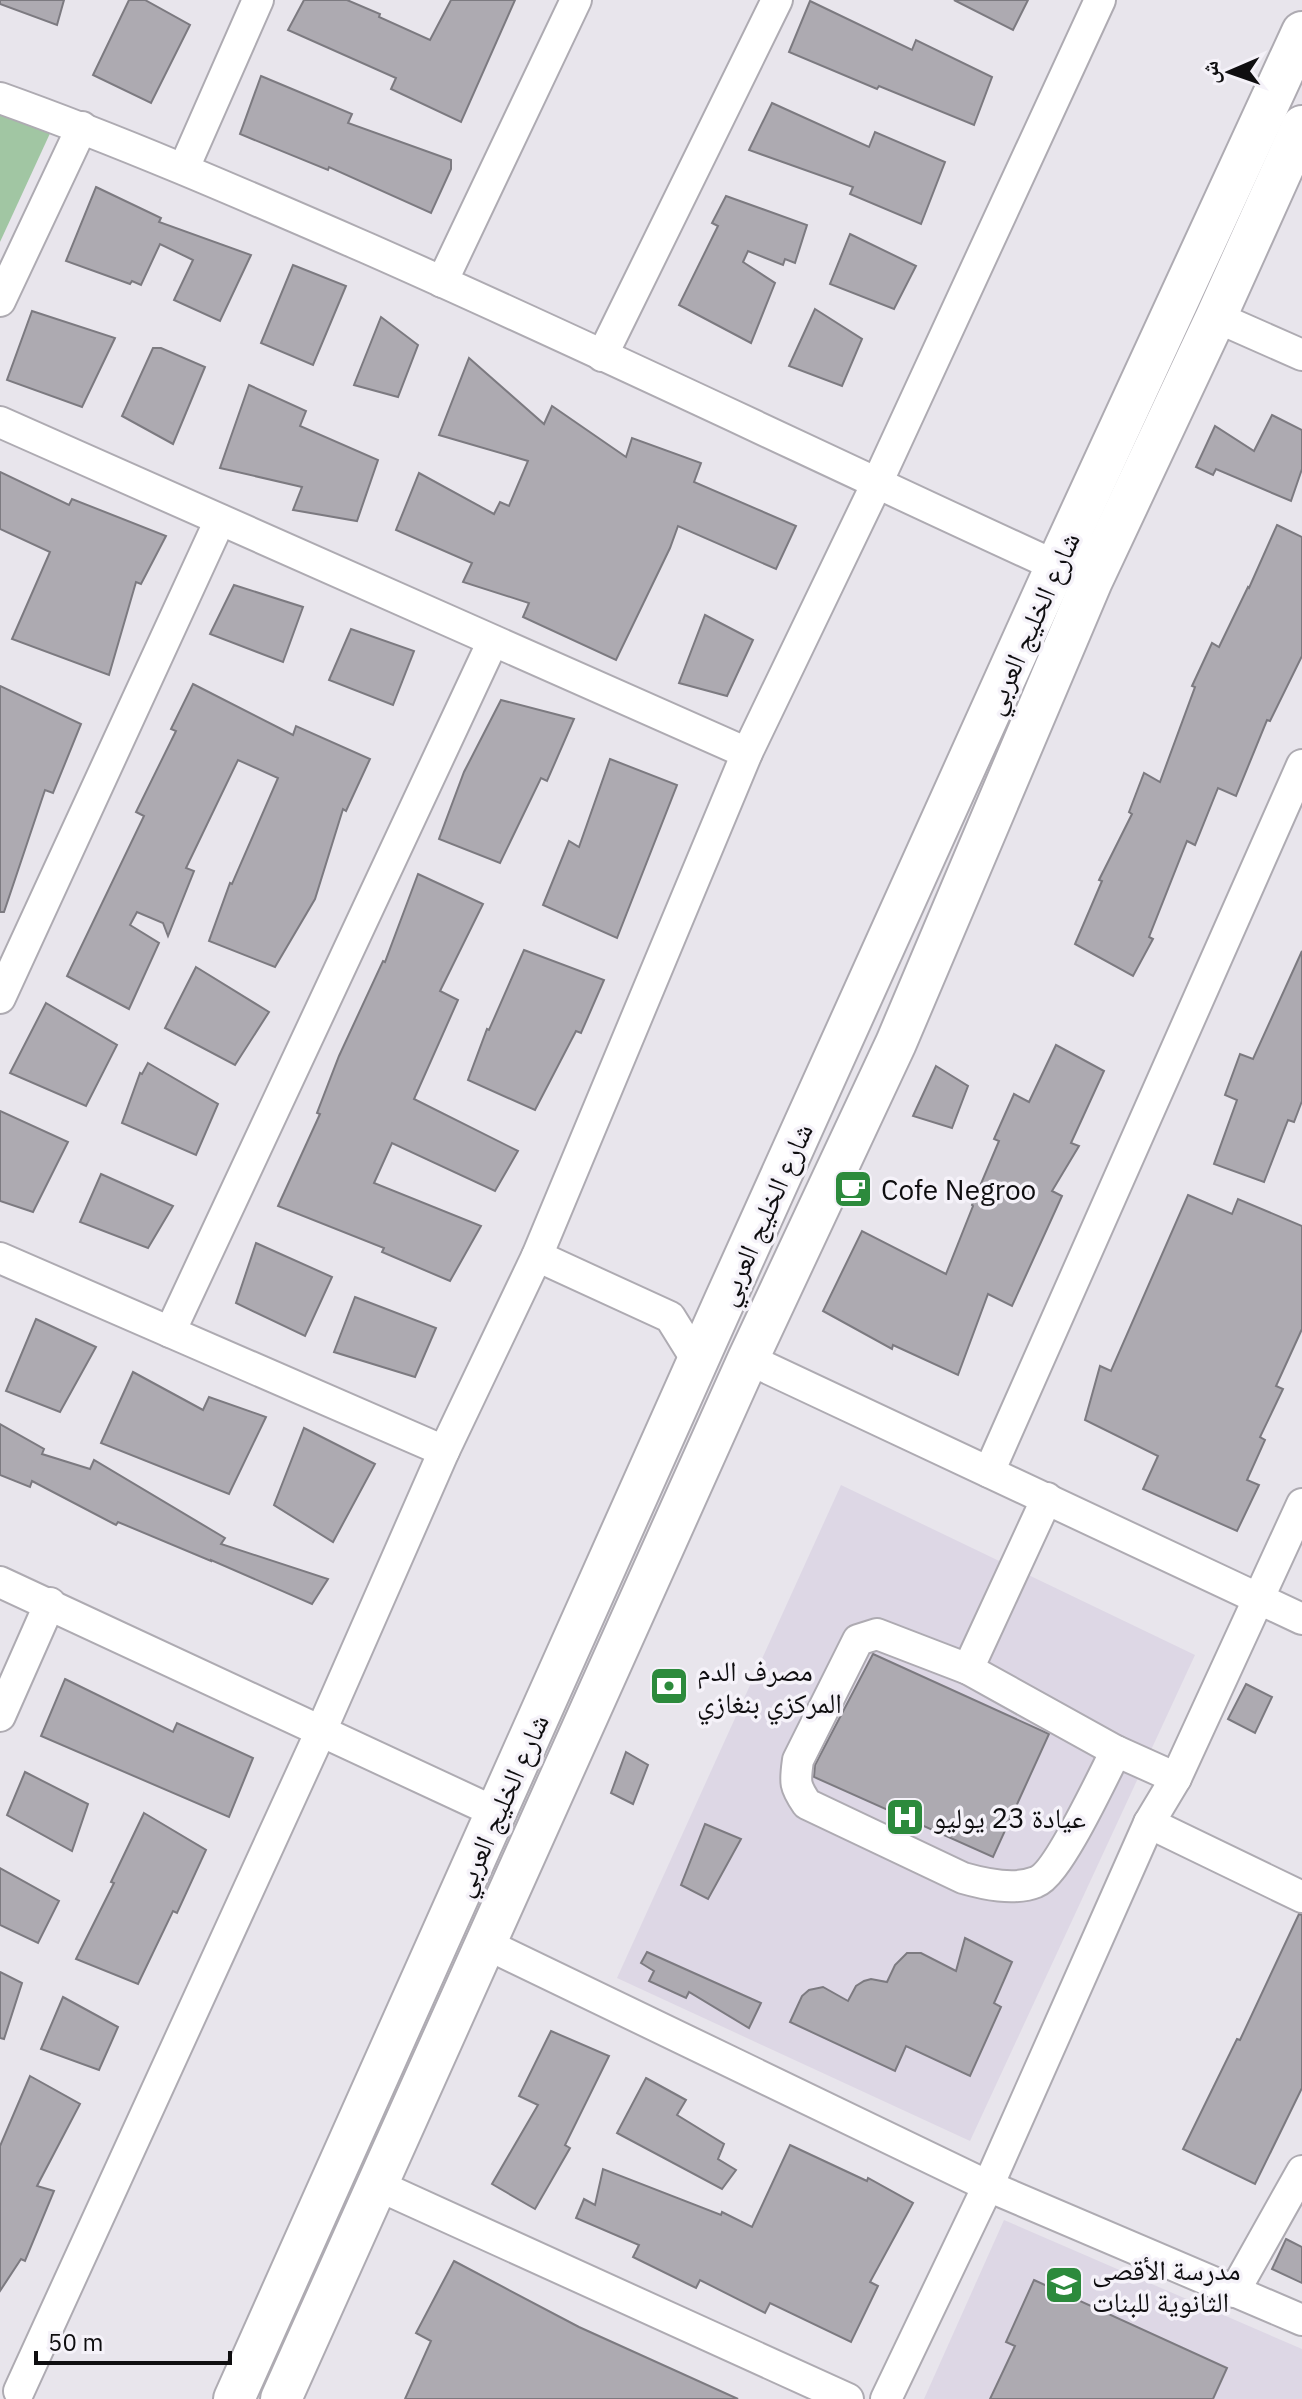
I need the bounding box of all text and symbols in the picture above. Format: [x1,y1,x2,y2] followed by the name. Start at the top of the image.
[1190,32,1270,112] north arrow
[1195,61,1224,85] text: ش
[974,526,1092,722] street label: شارع الخليج العربي
[707,1117,825,1313] street label: شارع الخليج العربي
[832,1168,874,1210] cafe icon: Cofe Negroo
[881,1171,1036,1208] place label: Cofe Negroo
[697,1652,842,1726] place label: مصرف الدم المركزي بنغازي
[648,1665,690,1707] bank icon: مصرف الدم المركزي بنغازي
[443,1708,561,1904] street label: شارع الخليج العربي
[884,1796,926,1838] hospital icon: عيادة 23 يوليو
[933,1799,1086,1836] place label: عيادة 23 يوليو
[1092,2251,1241,2320] place label: مدرسة الأقصى الثانوية للبنات
[1043,2264,1085,2306] school or university icon: مدرسة الأقصى الثانوية للبنات
[36,2315,230,2365] scale bar
[48,2326,103,2358] text: 50 m

